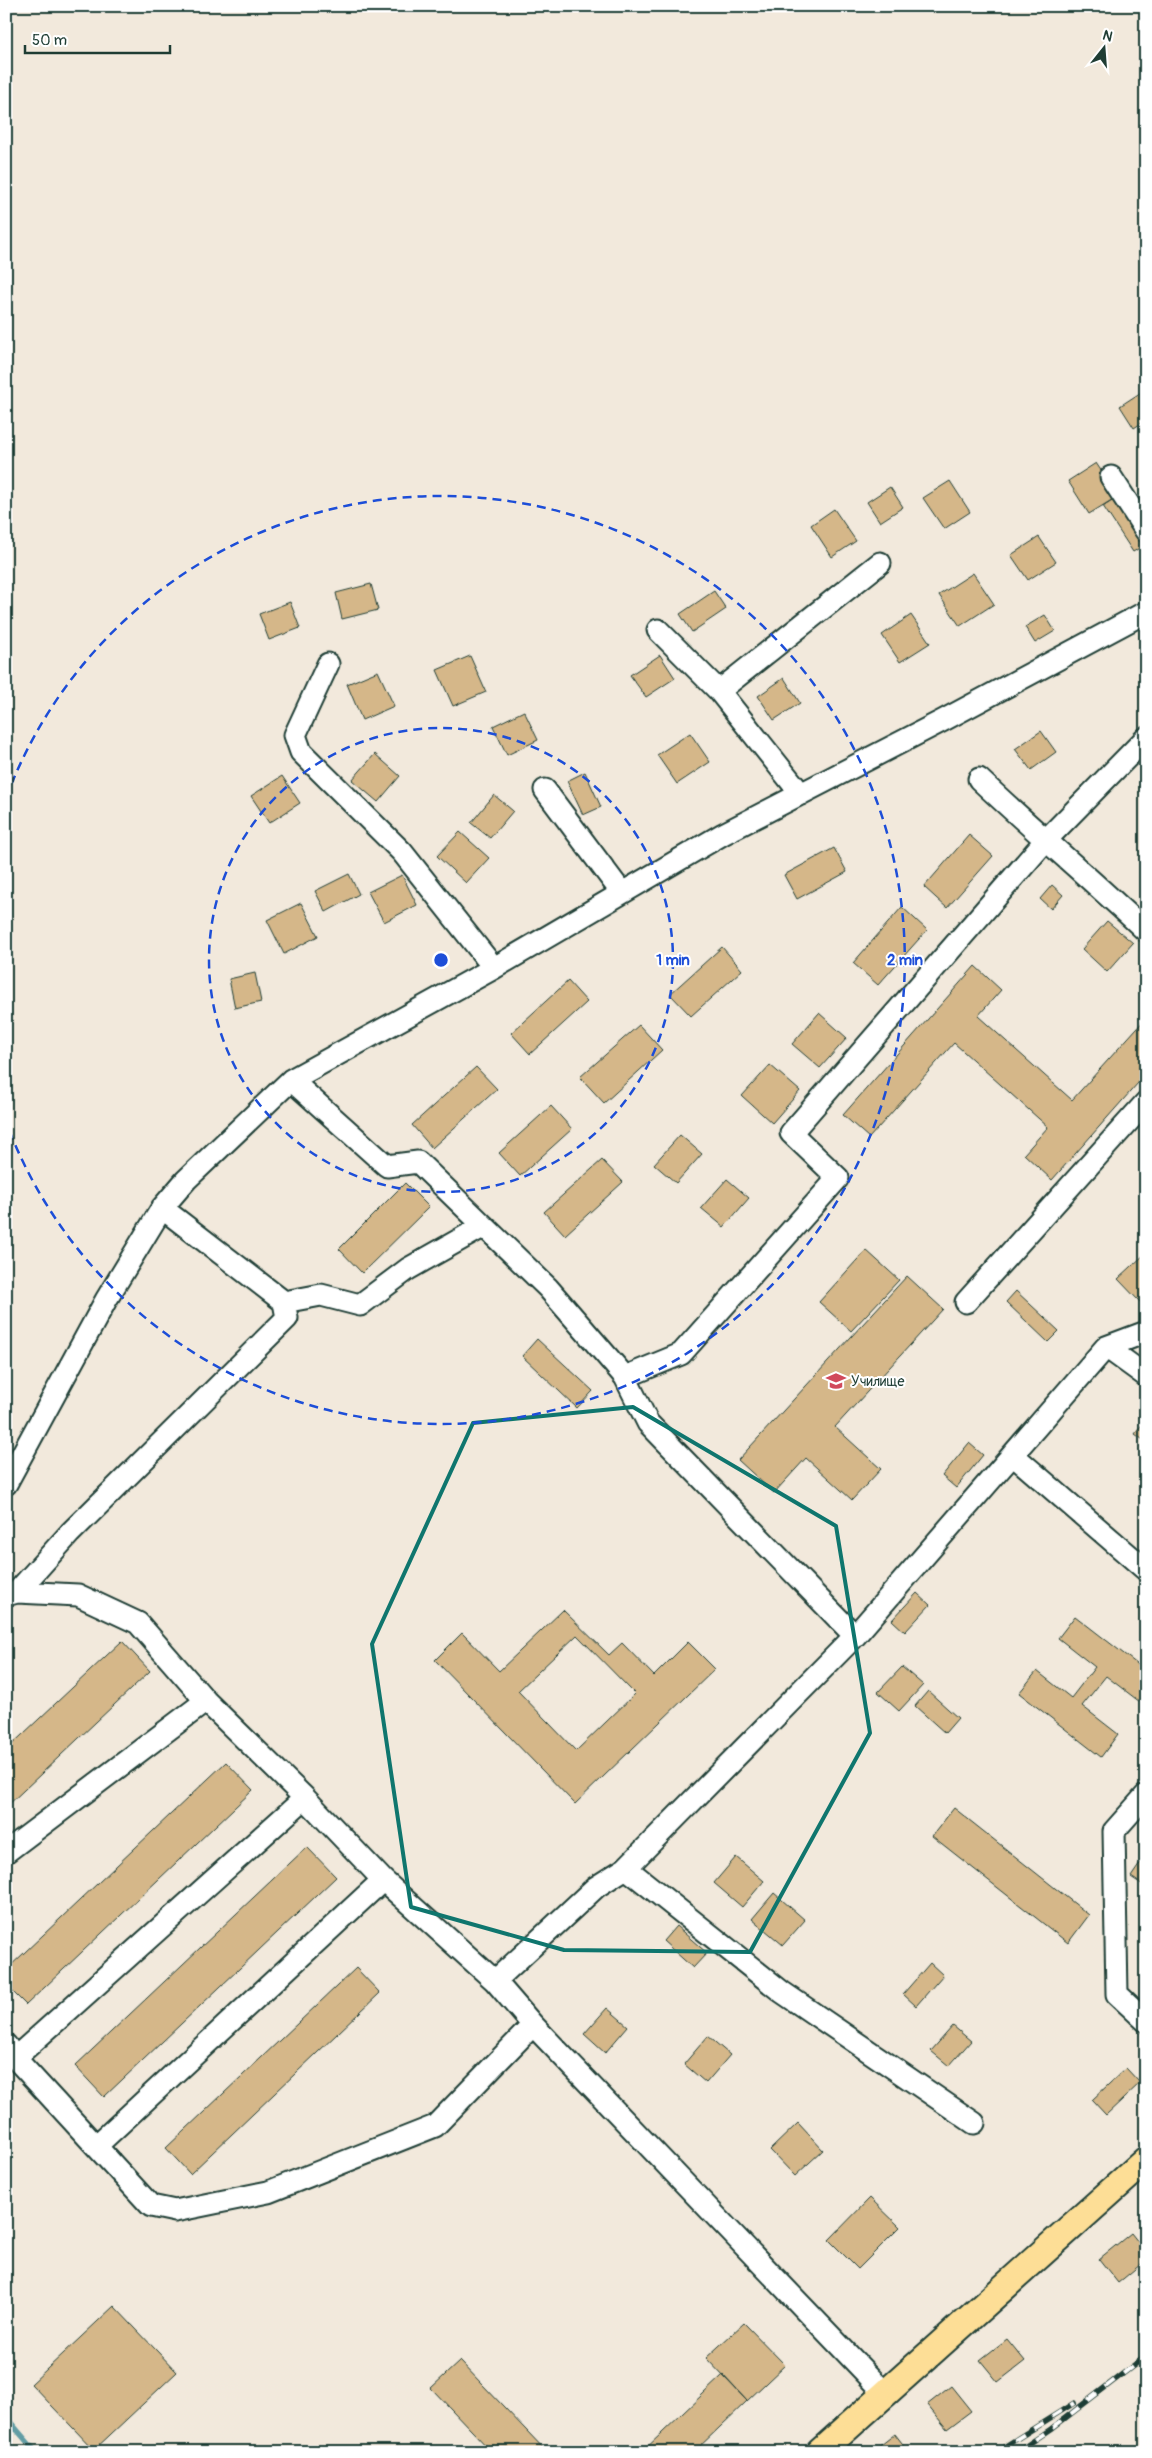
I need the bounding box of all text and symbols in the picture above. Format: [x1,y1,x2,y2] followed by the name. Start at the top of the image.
[25,22,170,54] scale bar
[1080,22,1130,72] north arrow
[1101,27,1115,46] text: N
[32,31,67,50] text: 50 m
[432,951,450,969] centre of rings
[656,951,690,970] text: 1 min
[887,951,923,970] text: 2 min
[825,1370,847,1392] school or university icon: Училище
[851,1373,905,1390] place label: Училище

